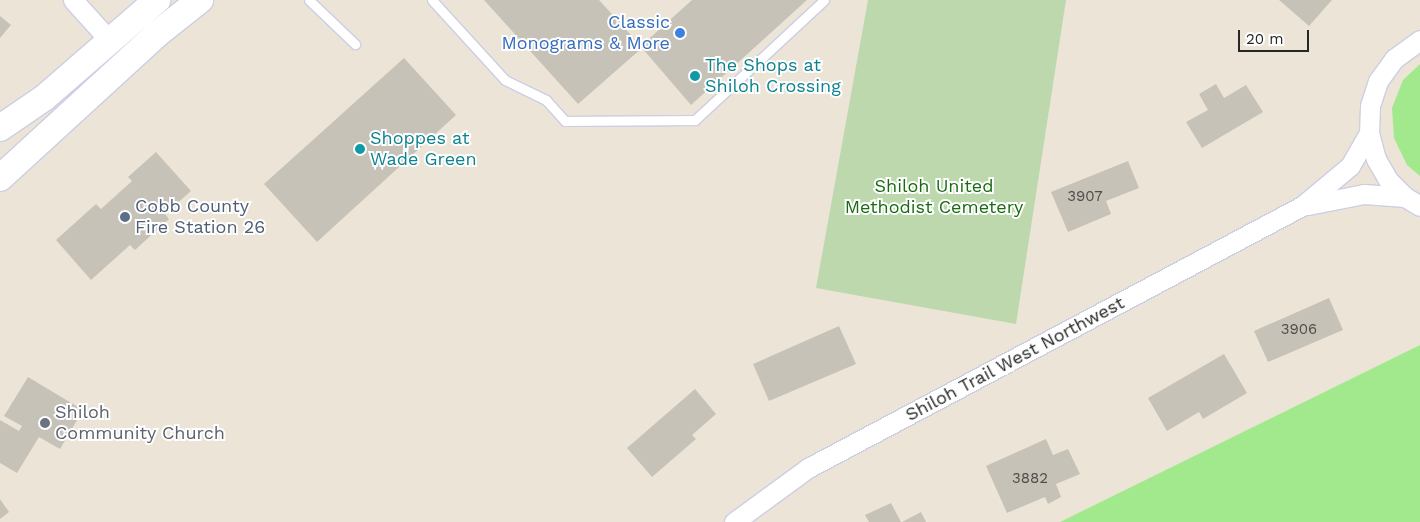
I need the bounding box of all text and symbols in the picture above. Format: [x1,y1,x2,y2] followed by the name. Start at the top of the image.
[502,12,670,54] place label: Classic Monograms & More
[1240,20,1311,52] scale bar
[674,27,686,39] marker: Classic Monograms & More
[1246,30,1284,48] text: 20 m
[705,55,841,98] place label: The Shops at Shiloh Crossing
[689,70,701,82] marker: The Shops at Shiloh Crossing
[370,128,477,170] place label: Shoppes at Wade Green
[354,143,366,155] marker: Shoppes at Wade Green
[845,176,1023,218] park label: Shiloh United Methodist Cemetery
[1067,188,1103,206] house number: 3907
[135,196,265,238] place label: Cobb County Fire Station 26
[119,211,131,223] marker: Cobb County Fire Station 26
[901,292,1129,426] street label: Shiloh Trail West Northwest
[1281,321,1317,339] house number: 3906
[55,402,225,444] place label: Shiloh Community Church
[39,417,51,429] marker: Shiloh Community Church
[1012,470,1048,488] house number: 3882

